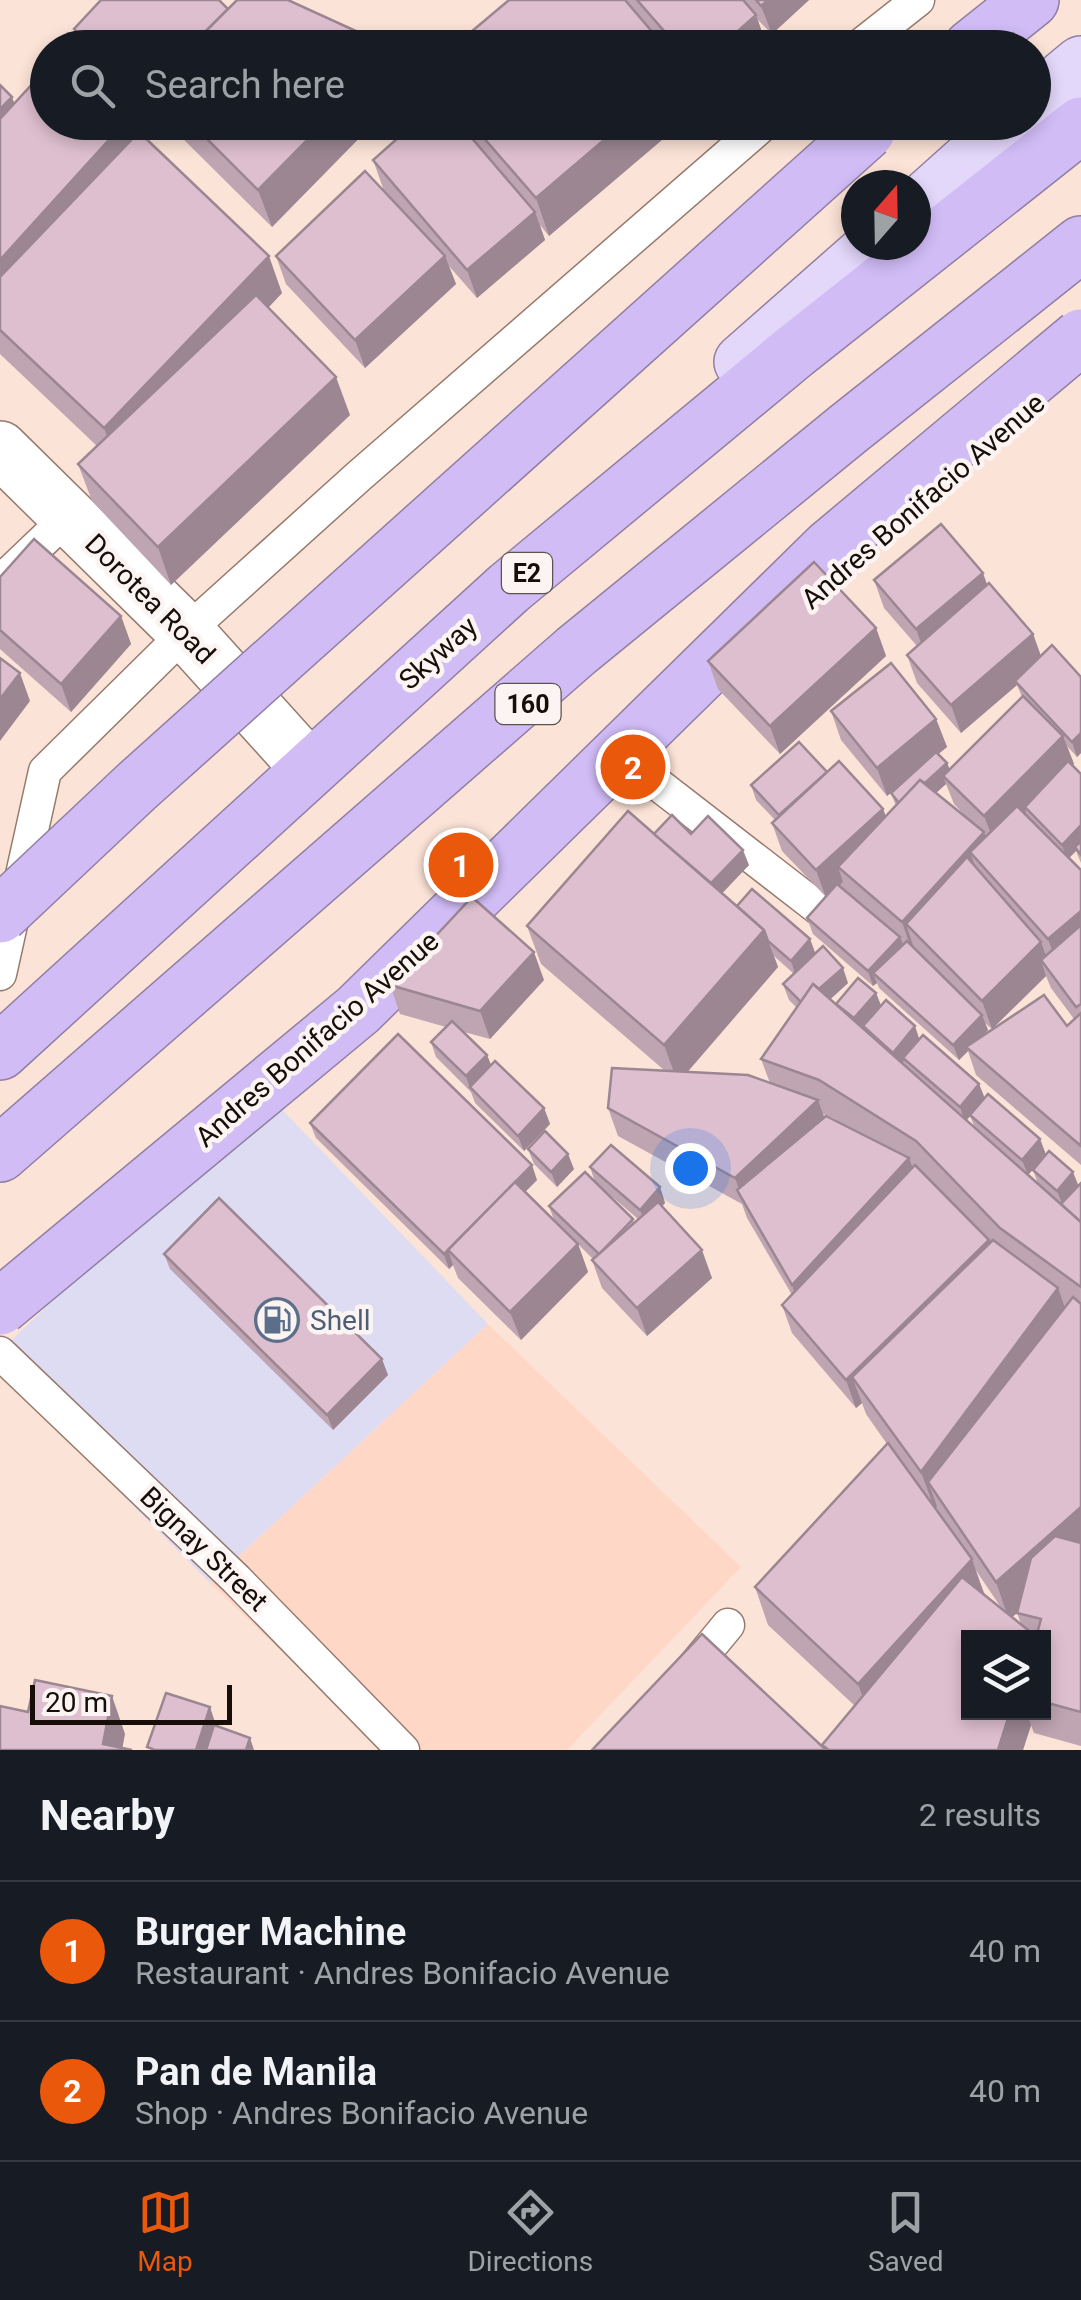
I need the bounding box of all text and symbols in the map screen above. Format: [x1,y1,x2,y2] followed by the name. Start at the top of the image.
[30,30,1051,140] search box
[65,58,120,113] icon: search
[145,63,345,107] text: Search here
[841,170,931,260] north arrow
[795,386,1051,616] street label: Andres Bonifacio Avenue
[78,527,222,671] street label: Dorotea Road
[502,553,552,593] road number: E2
[392,609,484,697] street label: Skyway
[496,684,560,724] road number: 160
[600,730,666,804] pin: 2
[428,828,494,902] pin: 1
[189,924,445,1154] street label: Andres Bonifacio Avenue
[665,1143,716,1194] your location
[254,1297,300,1343] fuel station icon: Shell
[310,1304,371,1337] place label: Shell
[133,1480,275,1618] street label: Bignay Street
[961,1630,1051,1720] map controls
[961,1630,1051,1720] button: layers
[30,1680,232,1724] scale bar
[45,1686,108,1719] text: 20 m
[40,1791,175,1840] text: Nearby
[919,1796,1041,1834] text: 2 results
[135,1910,406,1954] text: Burger Machine
[63,1932,82,1970] text: 1
[969,1932,1041,1970] text: 40 m
[135,1954,670,1992] text: Restaurant · Andres Bonifacio Avenue
[135,2050,377,2094] text: Pan de Manila
[63,2072,82,2110] text: 2
[969,2072,1041,2110] text: 40 m
[135,2094,588,2132] text: Shop · Andres Bonifacio Avenue
[137,2185,193,2278] tab: Map
[467,2185,593,2278] tab: Directions
[868,2185,944,2278] tab: Saved

